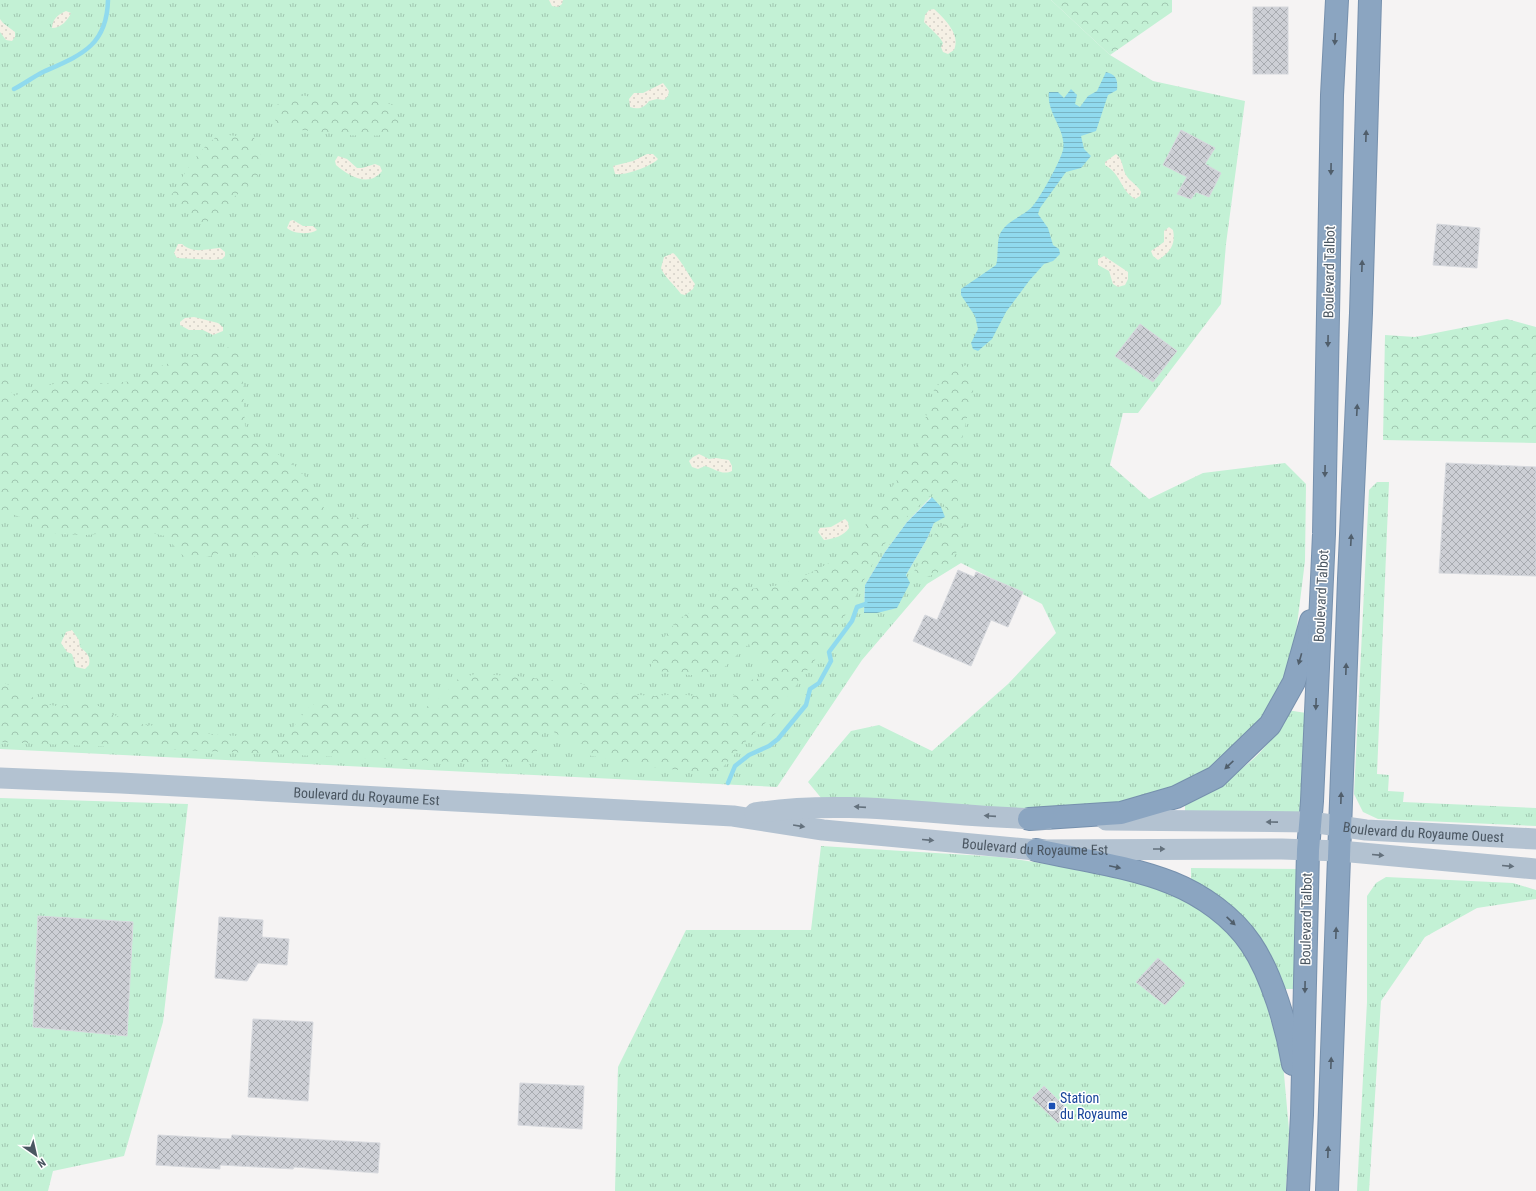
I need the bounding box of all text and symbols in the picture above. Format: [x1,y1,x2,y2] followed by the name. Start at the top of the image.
[1332,33,1338,46] one-way arrow
[1363,129,1369,142] one-way arrow
[1328,163,1334,176] one-way arrow
[1320,226,1338,318] street label: Boulevard Talbot
[1359,259,1365,272] one-way arrow
[1325,335,1331,348] one-way arrow
[1353,404,1360,416] one-way arrow
[1322,465,1328,478] one-way arrow
[1347,534,1354,546] one-way arrow
[1311,550,1331,642] street label: Boulevard Talbot
[1297,654,1303,666] one-way arrow
[1343,662,1349,675] one-way arrow
[1313,698,1320,710] one-way arrow
[1224,761,1234,770] one-way arrow
[293,784,440,808] street label: Boulevard du Royaume Est
[1338,791,1344,804] one-way arrow
[854,804,866,811] one-way arrow
[984,813,996,820] one-way arrow
[1265,819,1278,825] one-way arrow
[1342,819,1504,845] street label: Boulevard du Royaume Ouest
[793,823,805,829] one-way arrow
[961,835,1108,858] street label: Boulevard du Royaume Est
[922,836,934,843] one-way arrow
[1153,846,1165,853] one-way arrow
[1372,851,1384,858] one-way arrow
[1502,863,1514,869] one-way arrow
[1109,864,1122,870] one-way arrow
[1297,873,1315,965] street label: Boulevard Talbot
[1226,917,1236,926] one-way arrow
[1333,927,1340,939] one-way arrow
[1302,981,1308,994] one-way arrow
[1328,1057,1335,1069] one-way arrow
[1060,1090,1128,1122] place label: Station du Royaume
[1047,1101,1057,1111] marker: Station du Royaume
[16,1135,56,1175] north arrow
[1325,1145,1331,1158] one-way arrow
[35,1156,48,1170] text: N

